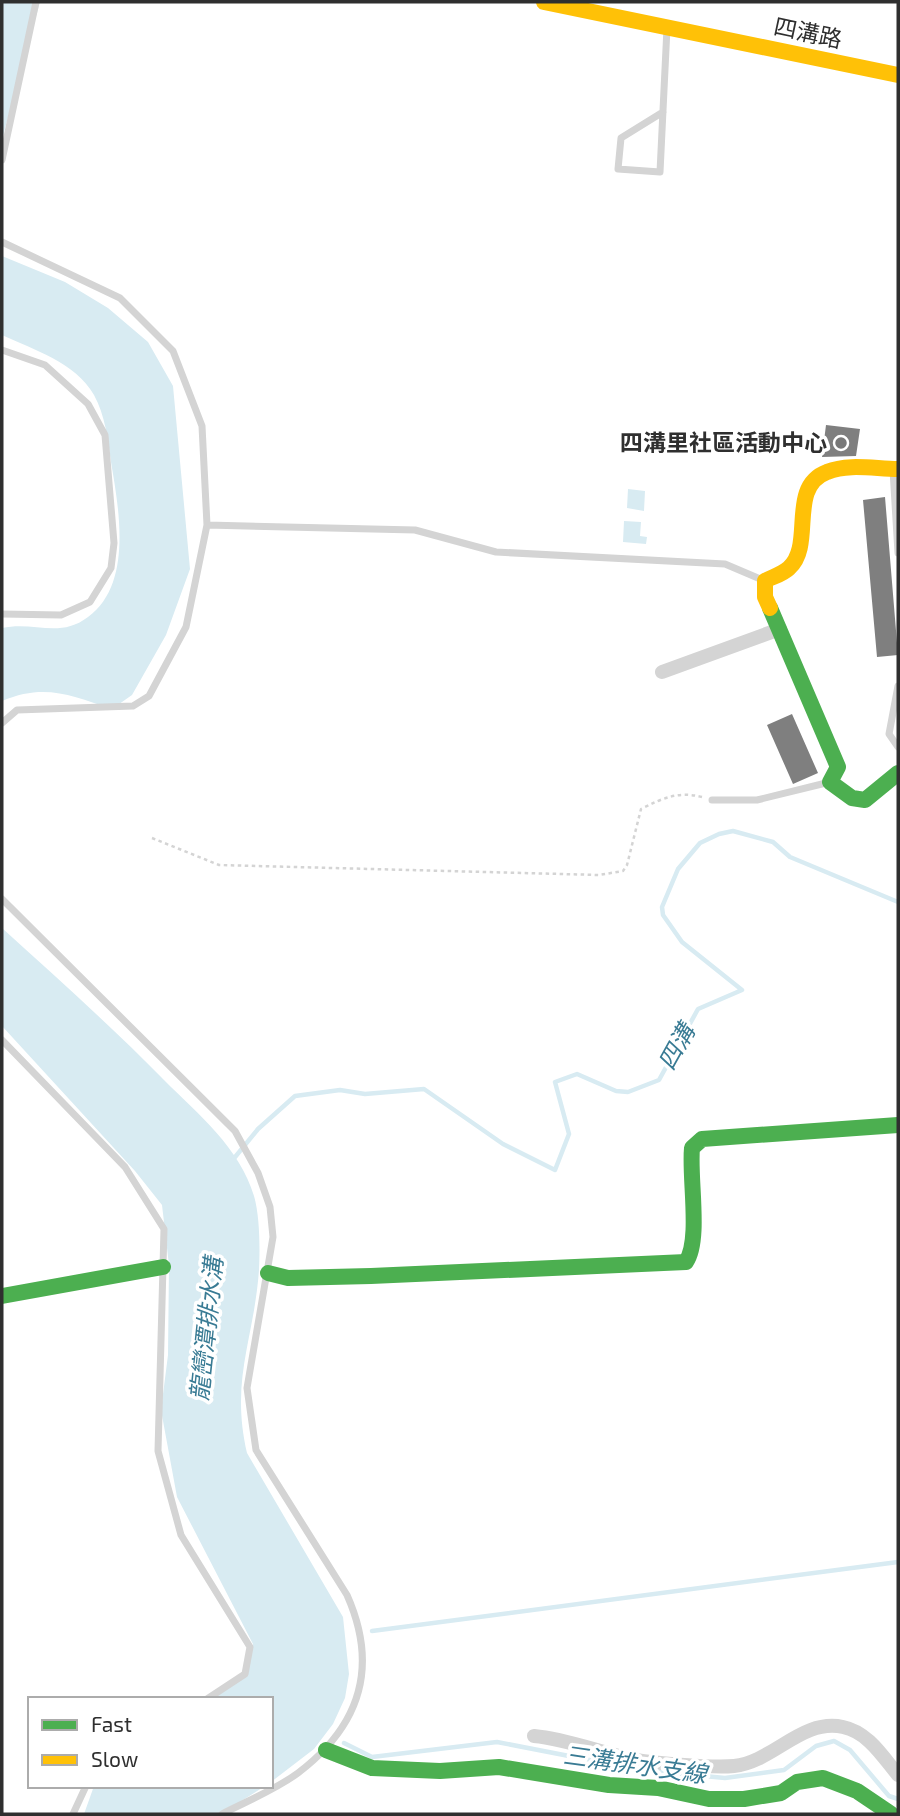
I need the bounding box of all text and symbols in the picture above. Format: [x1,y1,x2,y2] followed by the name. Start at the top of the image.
[772,11,845,53] street label: 四溝路
[620,428,827,456] place label: 四溝里社區活動中心
[833,435,849,451] marker: 四溝里社區活動中心
[651,1016,701,1074] water label: 四溝
[184,1253,228,1402] water label: 龍巒潭排水溝
[28,1697,273,1788] legend
[91,1711,132,1736] text: Fast
[562,1739,711,1788] water label: 三溝排水支線
[91,1746,138,1771] text: Slow

